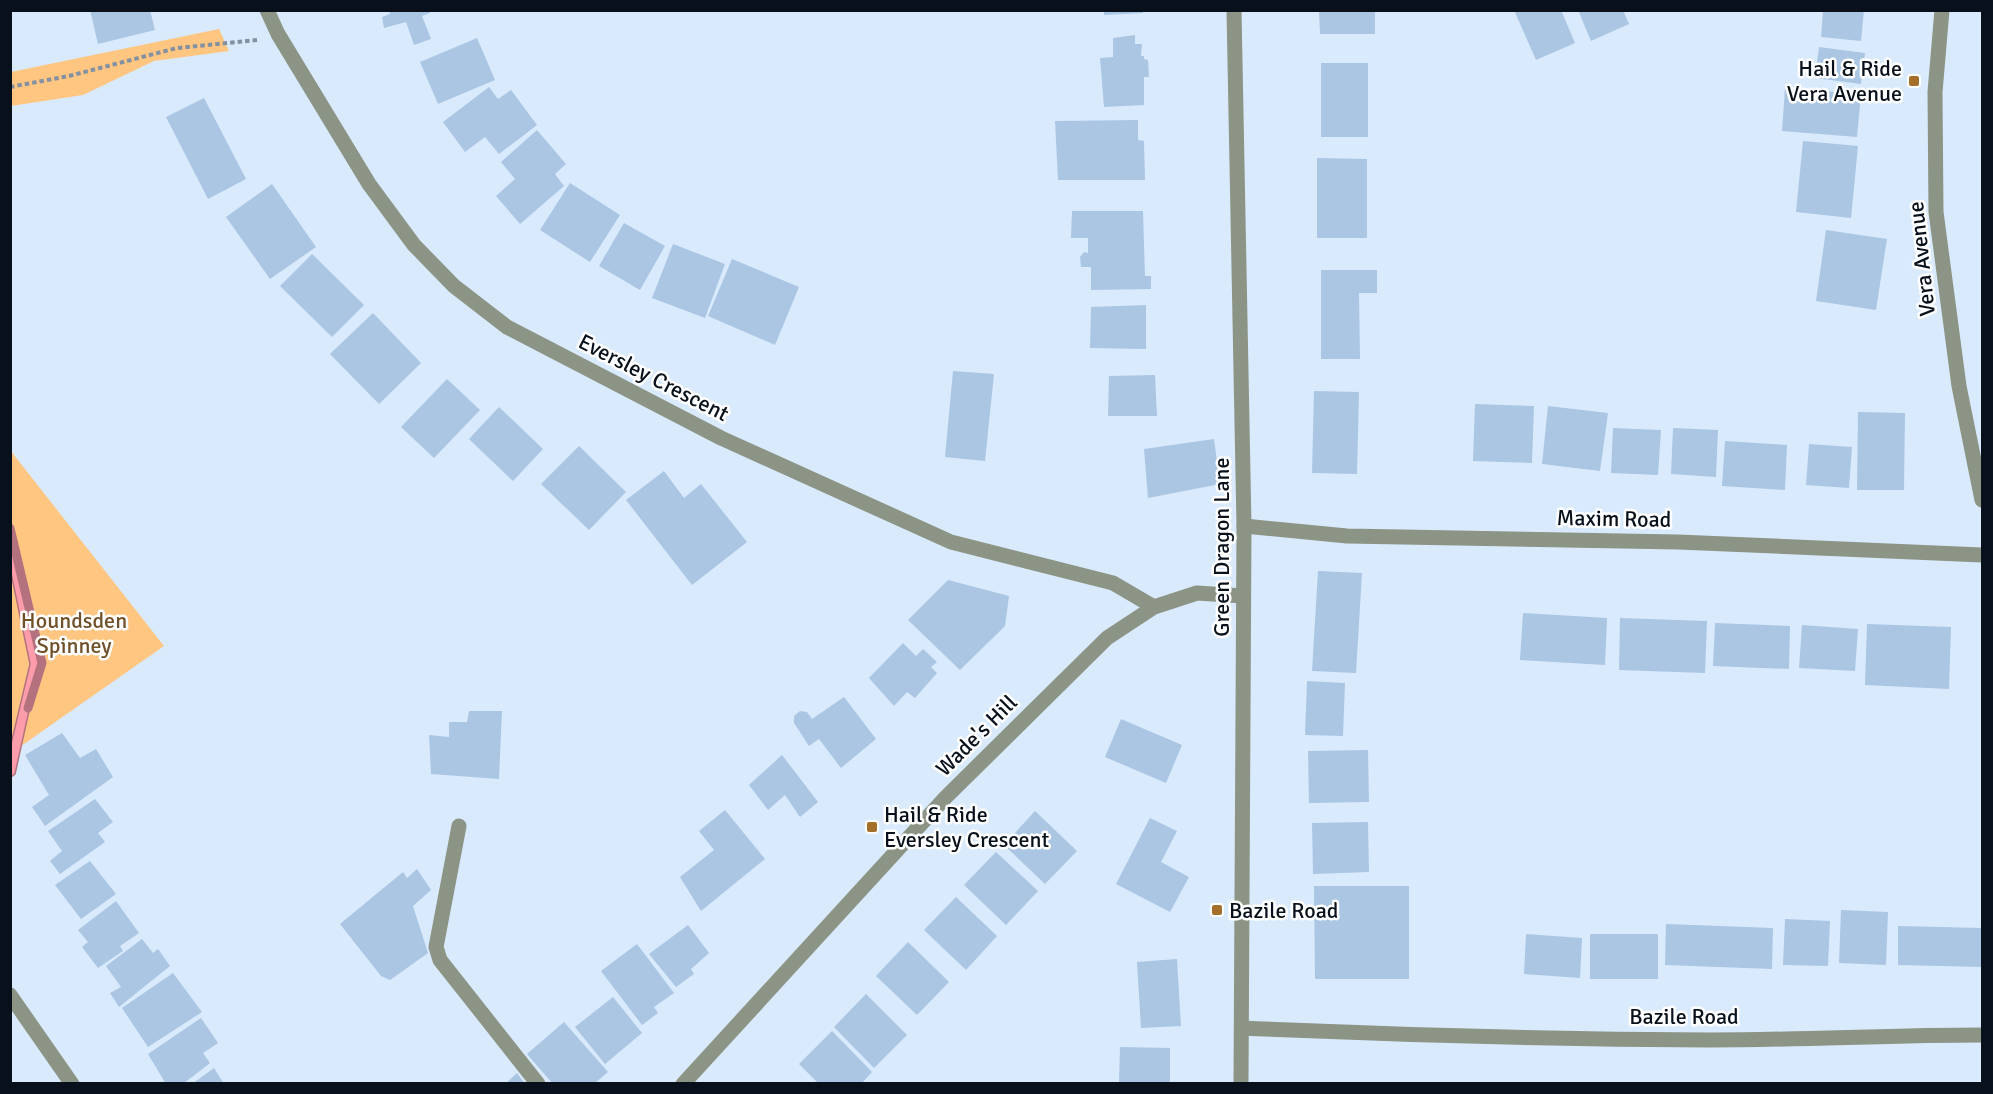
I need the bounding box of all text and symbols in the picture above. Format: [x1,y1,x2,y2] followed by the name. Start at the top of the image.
[1787,55,1902,107] place label: Hail & Ride Vera Avenue
[1907,74,1921,88] marker: Hail & Ride Vera Avenue
[1902,200,1941,318] street label: Vera Avenue
[574,328,734,427] street label: Eversley Crescent
[1208,457,1235,637] street label: Green Dragon Lane
[1556,504,1671,533] street label: Maxim Road
[21,607,127,659] park label: Houndsden Spinney
[930,689,1023,782] street label: Wade's Hill
[884,801,1050,853] place label: Hail & Ride Eversley Crescent
[865,820,879,834] marker: Hail & Ride Eversley Crescent
[1229,897,1338,924] place label: Bazile Road
[1210,903,1224,917] marker: Bazile Road
[1629,1003,1739,1030] street label: Bazile Road

